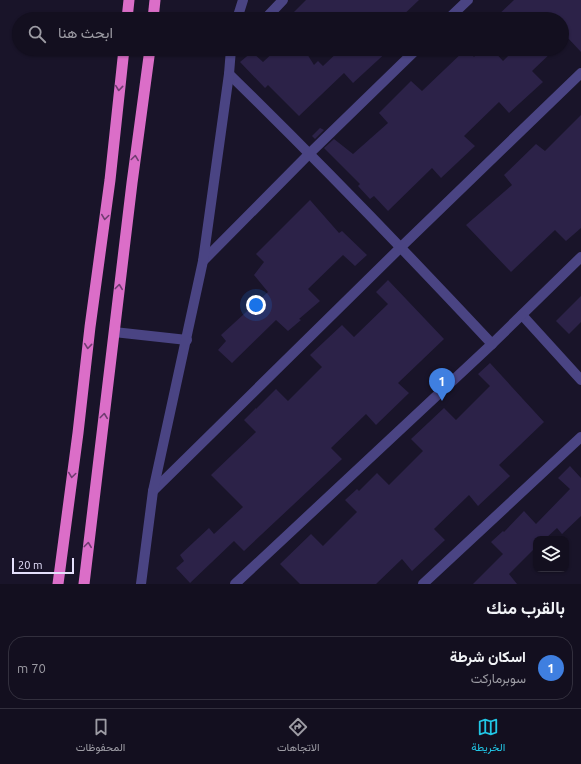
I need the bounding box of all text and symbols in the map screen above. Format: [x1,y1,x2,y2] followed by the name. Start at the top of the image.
[12,12,569,56] search box
[26,23,48,45] icon: search
[58,24,113,41] text: ابحث هنا
[115,85,124,91] one-way arrow
[130,155,139,161] one-way arrow
[101,214,110,220] one-way arrow
[114,284,123,290] one-way arrow
[246,295,266,315] your location
[84,343,93,349] one-way arrow
[429,368,455,401] pin: 1
[99,413,108,419] one-way arrow
[68,472,77,478] one-way arrow
[533,536,569,572] map controls
[533,536,569,572] button: layers
[84,542,93,548] one-way arrow
[12,556,74,575] scale bar
[18,559,42,571] text: 20 m
[486,598,565,617] text: بالقرب منك
[450,648,526,665] text: اسكان شرطة
[17,661,46,675] text: 70 m
[547,661,555,675] text: 1
[471,671,526,685] text: سوبرماركت
[76,716,125,757] tab: المحفوظات
[277,716,320,757] tab: الاتجاهات
[471,716,505,757] tab: الخريطة

